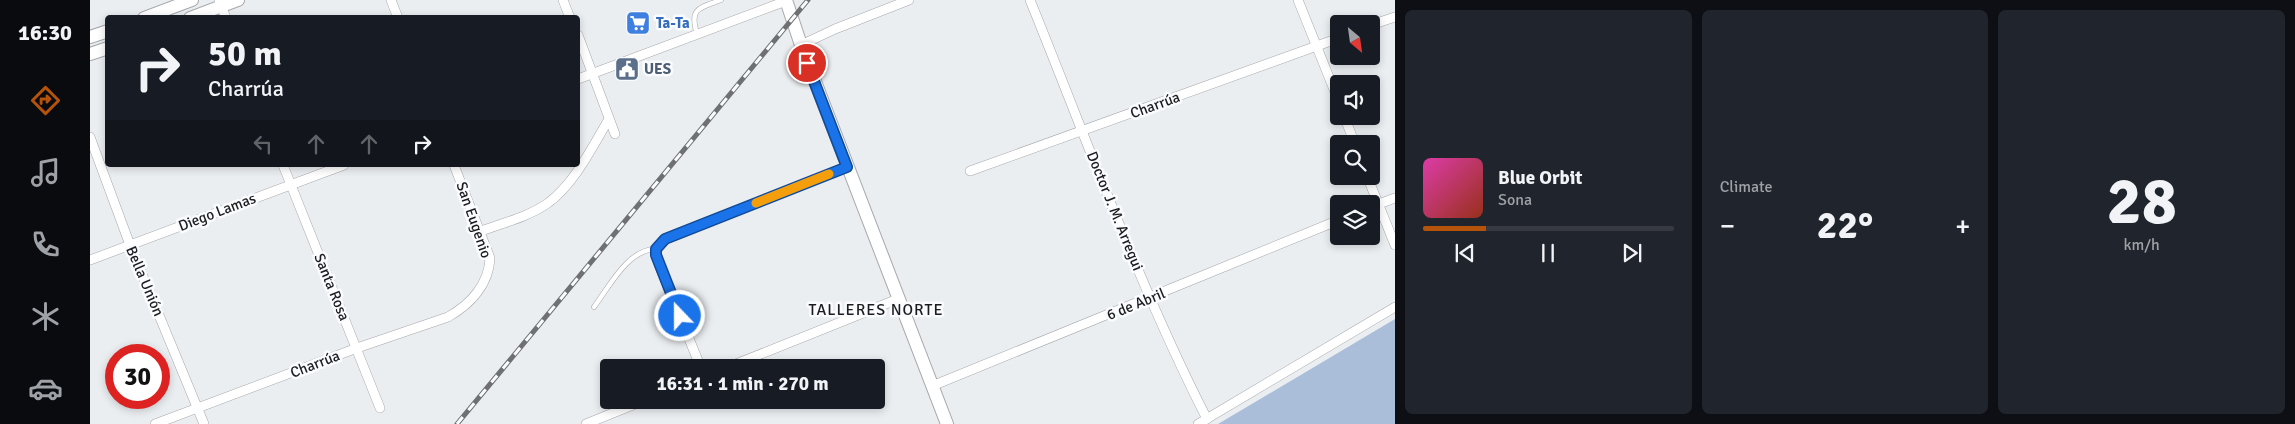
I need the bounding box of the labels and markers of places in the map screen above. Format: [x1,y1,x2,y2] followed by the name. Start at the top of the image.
[625,10,651,36] supermarket icon: Ta-Ta
[656,14,690,32] place label: Ta-Ta
[786,42,828,84] pin
[614,56,640,82] public building icon: UES
[644,60,671,78] place label: UES

